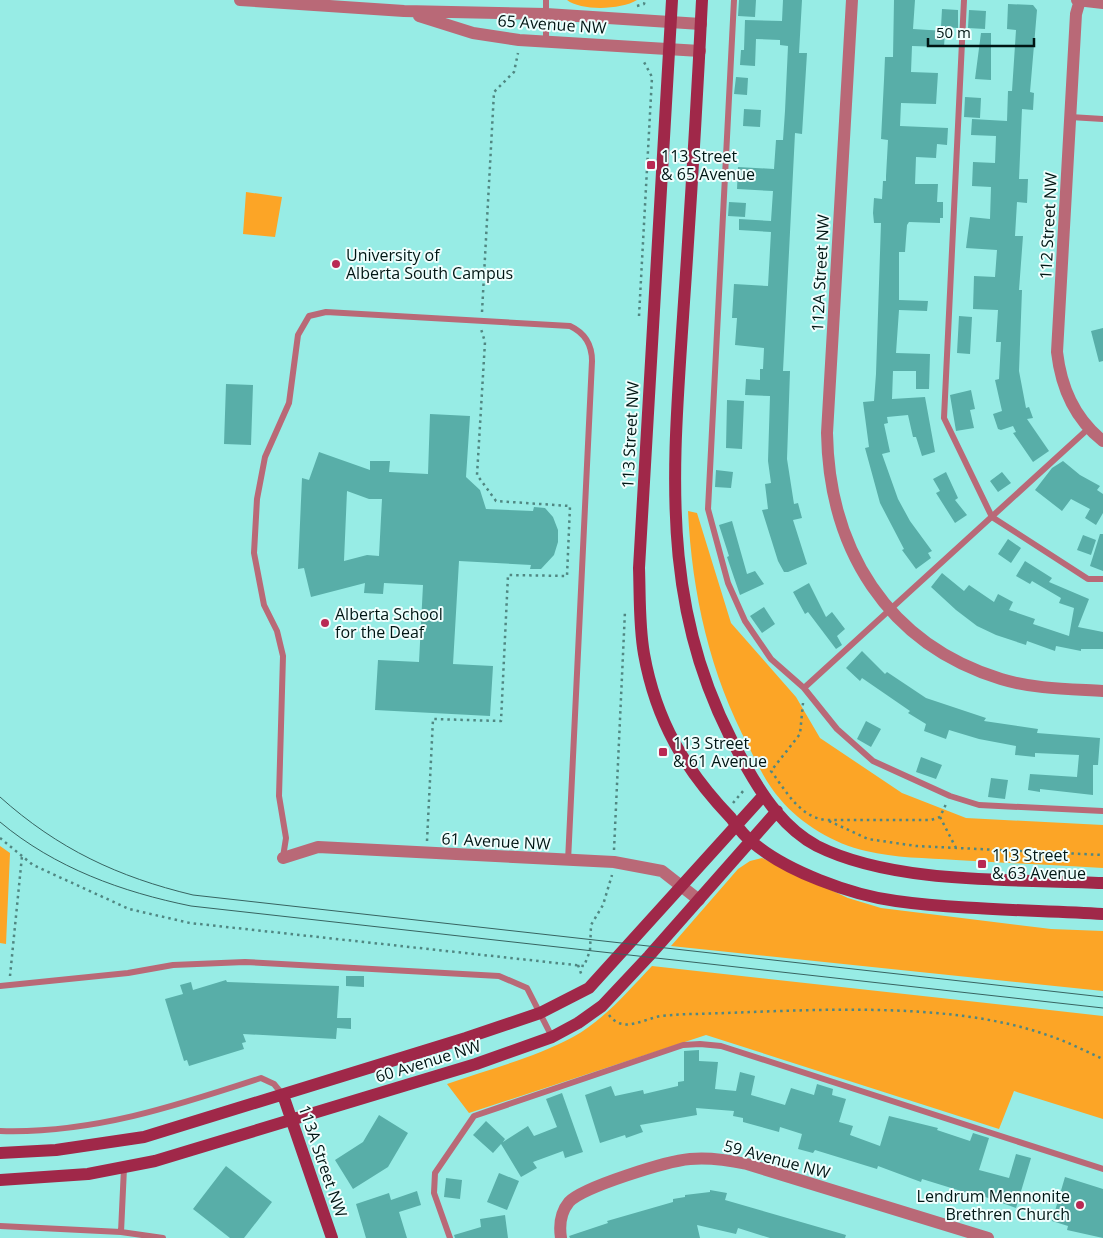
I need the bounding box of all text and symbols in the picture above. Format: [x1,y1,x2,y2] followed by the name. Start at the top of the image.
[497,9,607,39] street label: 65 Avenue NW
[928,15,1034,47] scale bar
[936,22,971,42] text: 50 m
[661,145,755,185] place label: 113 Street & 65 Avenue
[645,159,657,171] marker: 113 Street & 65 Avenue
[1034,172,1062,280] street label: 112 Street NW
[806,214,834,332] street label: 112A Street NW
[346,244,513,284] place label: University of Alberta South Campus
[330,258,342,270] marker: University of Alberta South Campus
[616,381,644,489] street label: 113 Street NW
[335,603,443,643] place label: Alberta School for the Deaf
[319,617,331,629] marker: Alberta School for the Deaf
[673,732,767,772] place label: 113 Street & 61 Avenue
[657,746,669,758] marker: 113 Street & 61 Avenue
[441,827,551,855] street label: 61 Avenue NW
[992,844,1086,884] place label: 113 Street & 63 Avenue
[976,858,988,870] marker: 113 Street & 63 Avenue
[373,1034,484,1087] street label: 60 Avenue NW
[293,1102,353,1220] street label: 113A Street NW
[721,1134,833,1184] street label: 59 Avenue NW
[917,1185,1070,1225] place label: Lendrum Mennonite Brethren Church
[1074,1199,1086,1211] marker: Lendrum Mennonite Brethren Church

